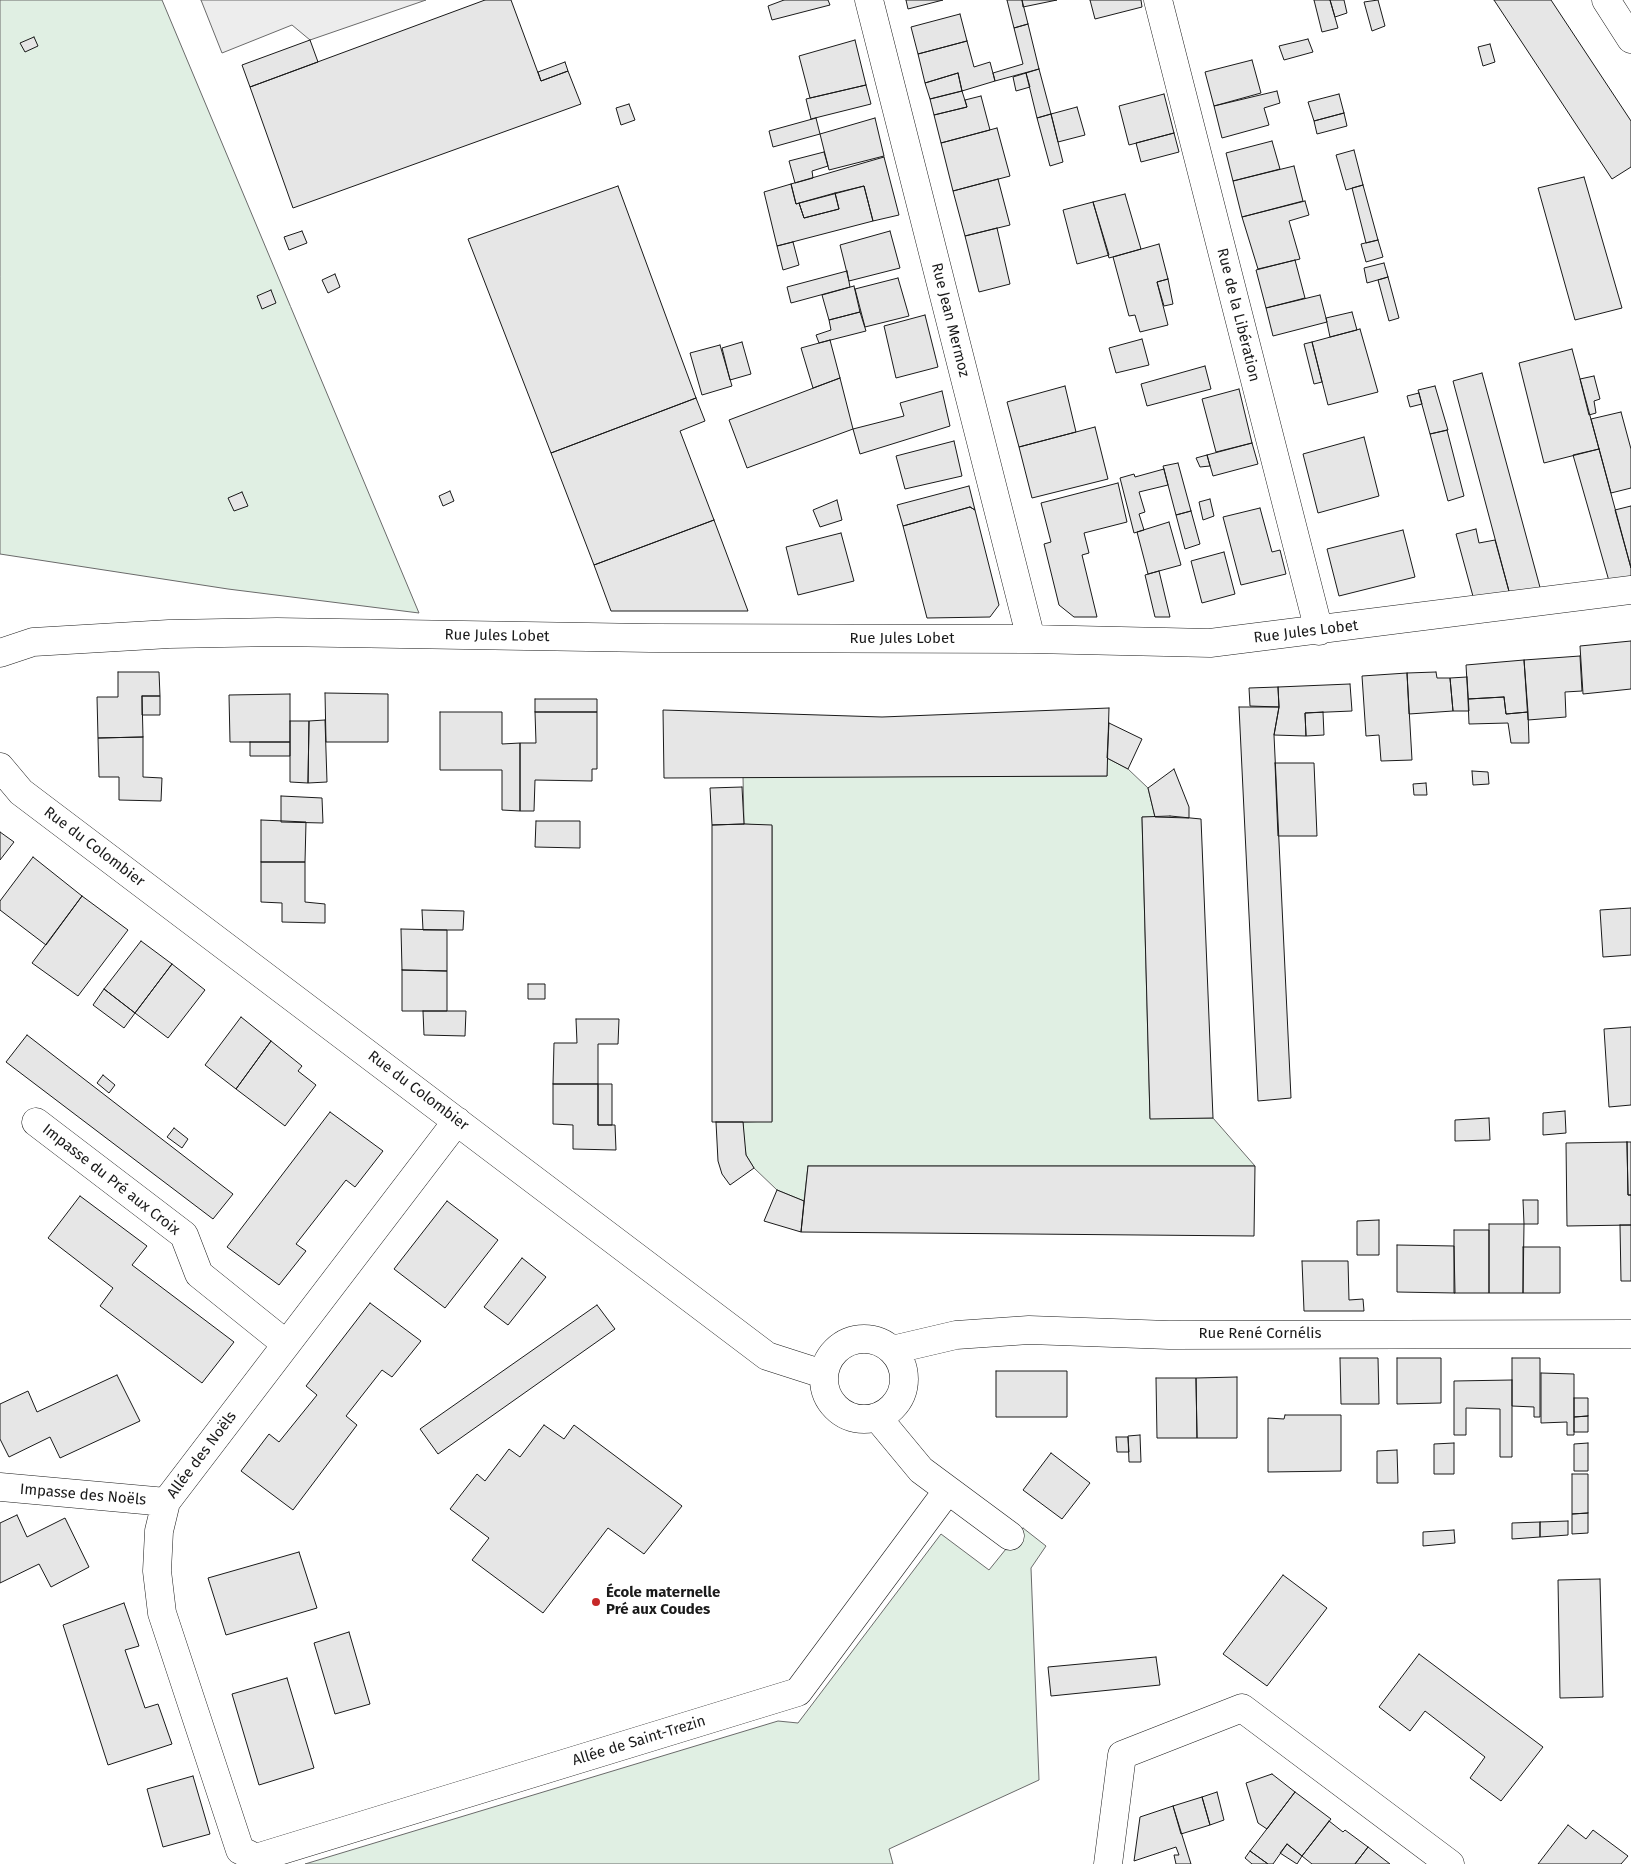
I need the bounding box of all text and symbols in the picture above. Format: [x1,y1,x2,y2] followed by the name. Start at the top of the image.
[1213,246,1263,384] street label: Rue de la Libération
[927,261,973,379] street label: Rue Jean Mermoz
[1253,617,1359,647] street label: Rue Jules Lobet
[444,626,550,646] street label: Rue Jules Lobet
[849,630,955,648] street label: Rue Jules Lobet
[40,803,148,891] street label: Rue du Colombier
[364,1047,472,1135] street label: Rue du Colombier
[39,1121,183,1239] street label: Impasse du Pré aux Croix
[1198,1325,1322,1343] street label: Rue René Cornélis
[163,1408,241,1502] street label: Allée des Noëls
[19,1481,147,1509] street label: Impasse des Noëls
[606,1584,720,1619] place label: École maternelle Pré aux Coudes
[590,1596,602,1608] marker: École maternelle Pré aux Coudes
[570,1712,708,1770] street label: Allée de Saint-Trezin

